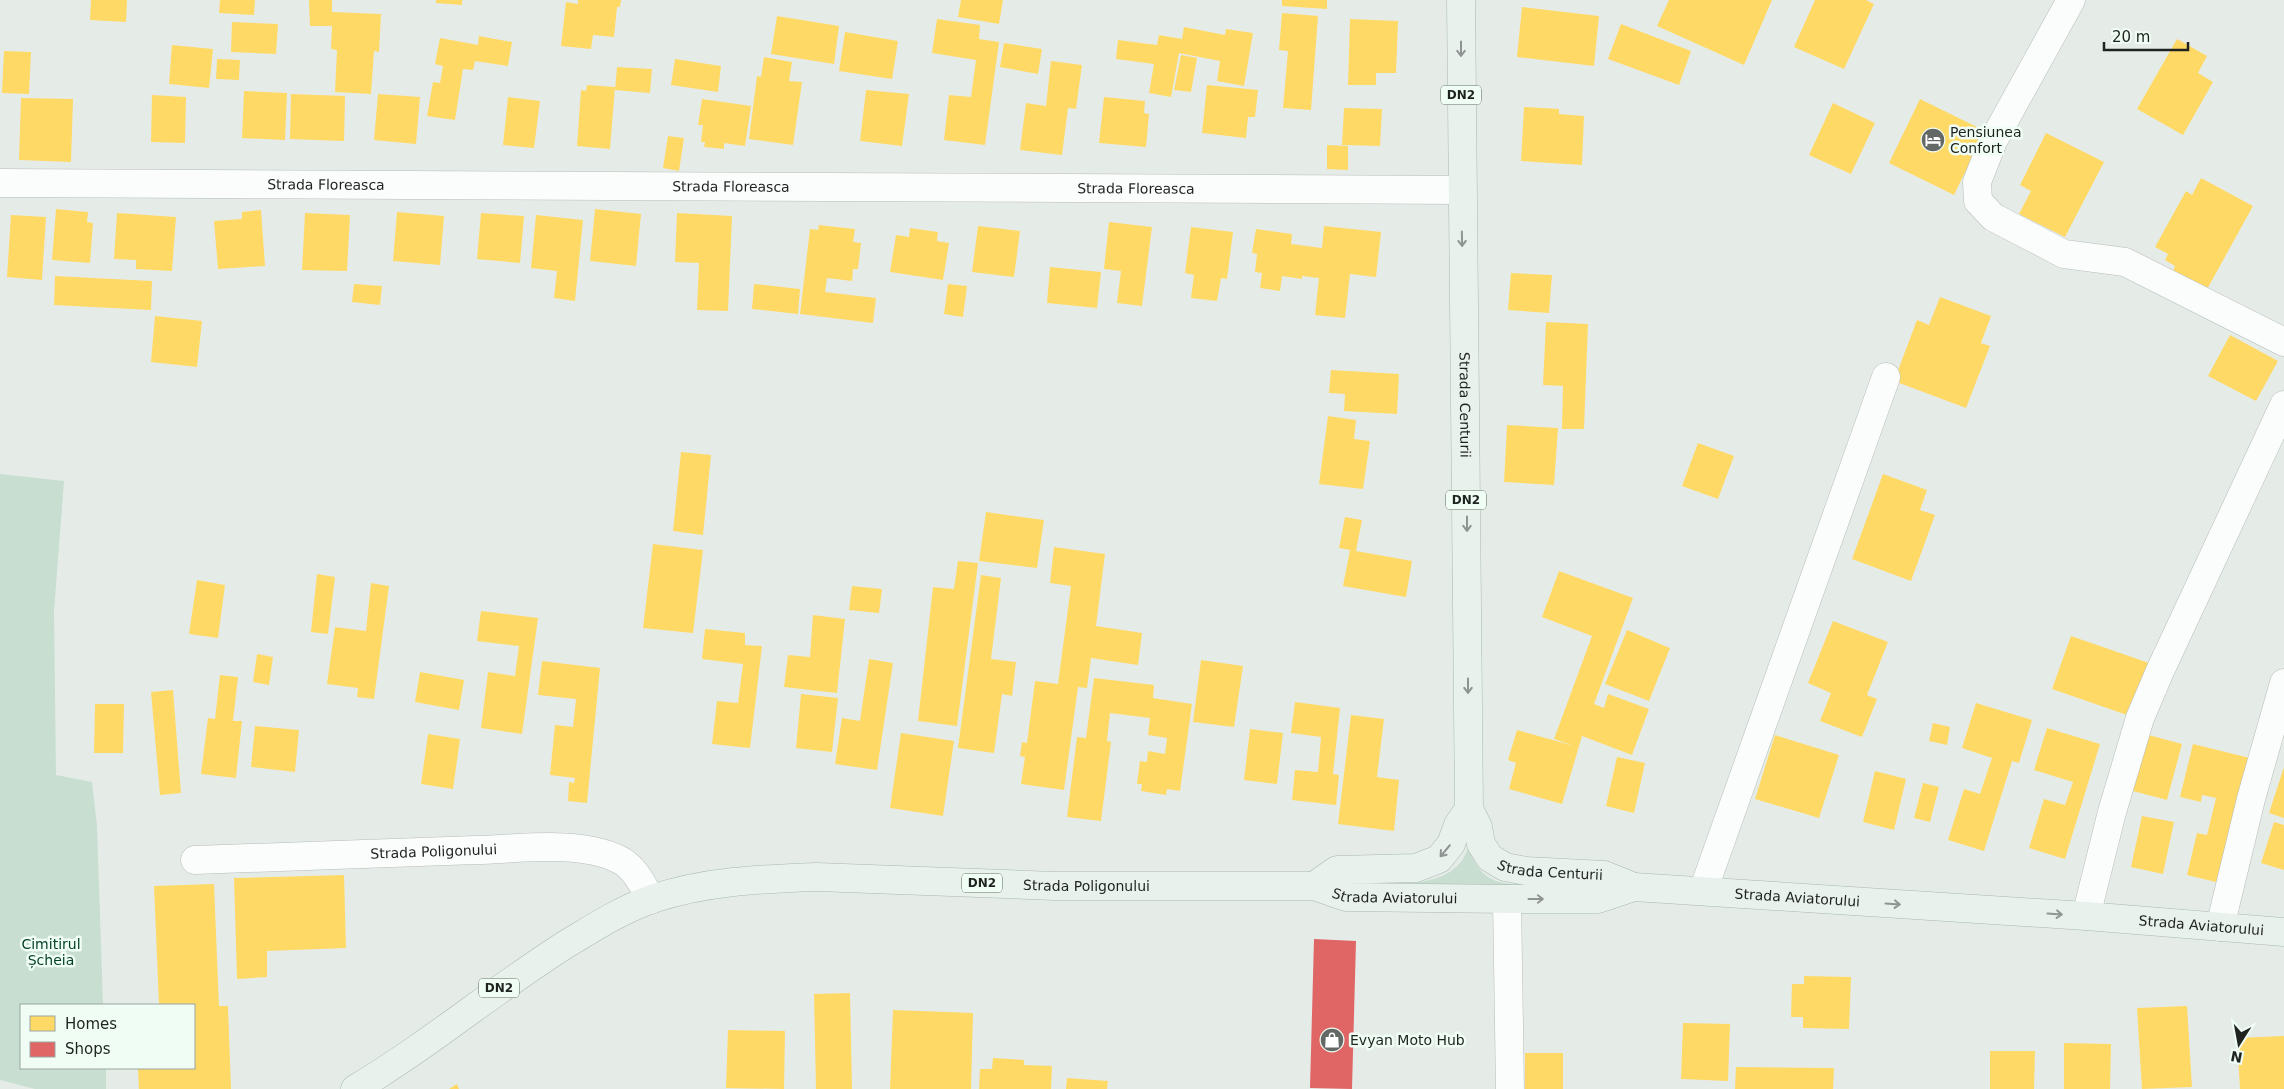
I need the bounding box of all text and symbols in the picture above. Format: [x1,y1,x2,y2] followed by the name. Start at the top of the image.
[2104,20,2188,52] scale bar
[2112,28,2150,46] text: 20 m
[1456,40,1466,56] one-way arrow
[1441,86,1481,104] road number: DN2
[1950,124,2022,156] place label: Pensiunea Confort
[1920,127,1946,153] hotel icon: Pensiunea Confort
[267,176,385,193] street label: Strada Floreasca
[672,178,790,195] street label: Strada Floreasca
[1077,180,1195,197] street label: Strada Floreasca
[1458,230,1467,246] one-way arrow
[1456,352,1474,458] street label: Strada Centurii
[1446,490,1486,510] road number: DN2
[1462,515,1472,531] one-way arrow
[1463,678,1473,694] one-way arrow
[370,841,498,862] street label: Strada Poligonului
[1440,845,1451,858] one-way arrow
[1494,856,1603,883] street label: Strada Centurii
[962,874,1002,892] road number: DN2
[1023,877,1150,894] street label: Strada Poligonului
[1330,885,1458,906] street label: Strada Aviatorului
[1734,885,1861,909] street label: Strada Aviatorului
[1528,894,1544,904] one-way arrow
[1884,899,1900,908] one-way arrow
[2047,910,2063,919] one-way arrow
[2138,912,2265,938] street label: Strada Aviatorului
[21,936,81,969] park label: Cimitirul Șcheia
[479,978,519,998] road number: DN2
[20,1004,195,1069] legend
[65,1015,117,1033] text: Homes
[2214,1019,2264,1069] north arrow
[1319,1027,1345,1053] shop icon: Evyan Moto Hub
[1350,1032,1465,1048] place label: Evyan Moto Hub
[65,1040,111,1058] text: Shops
[2229,1048,2244,1066] text: N

